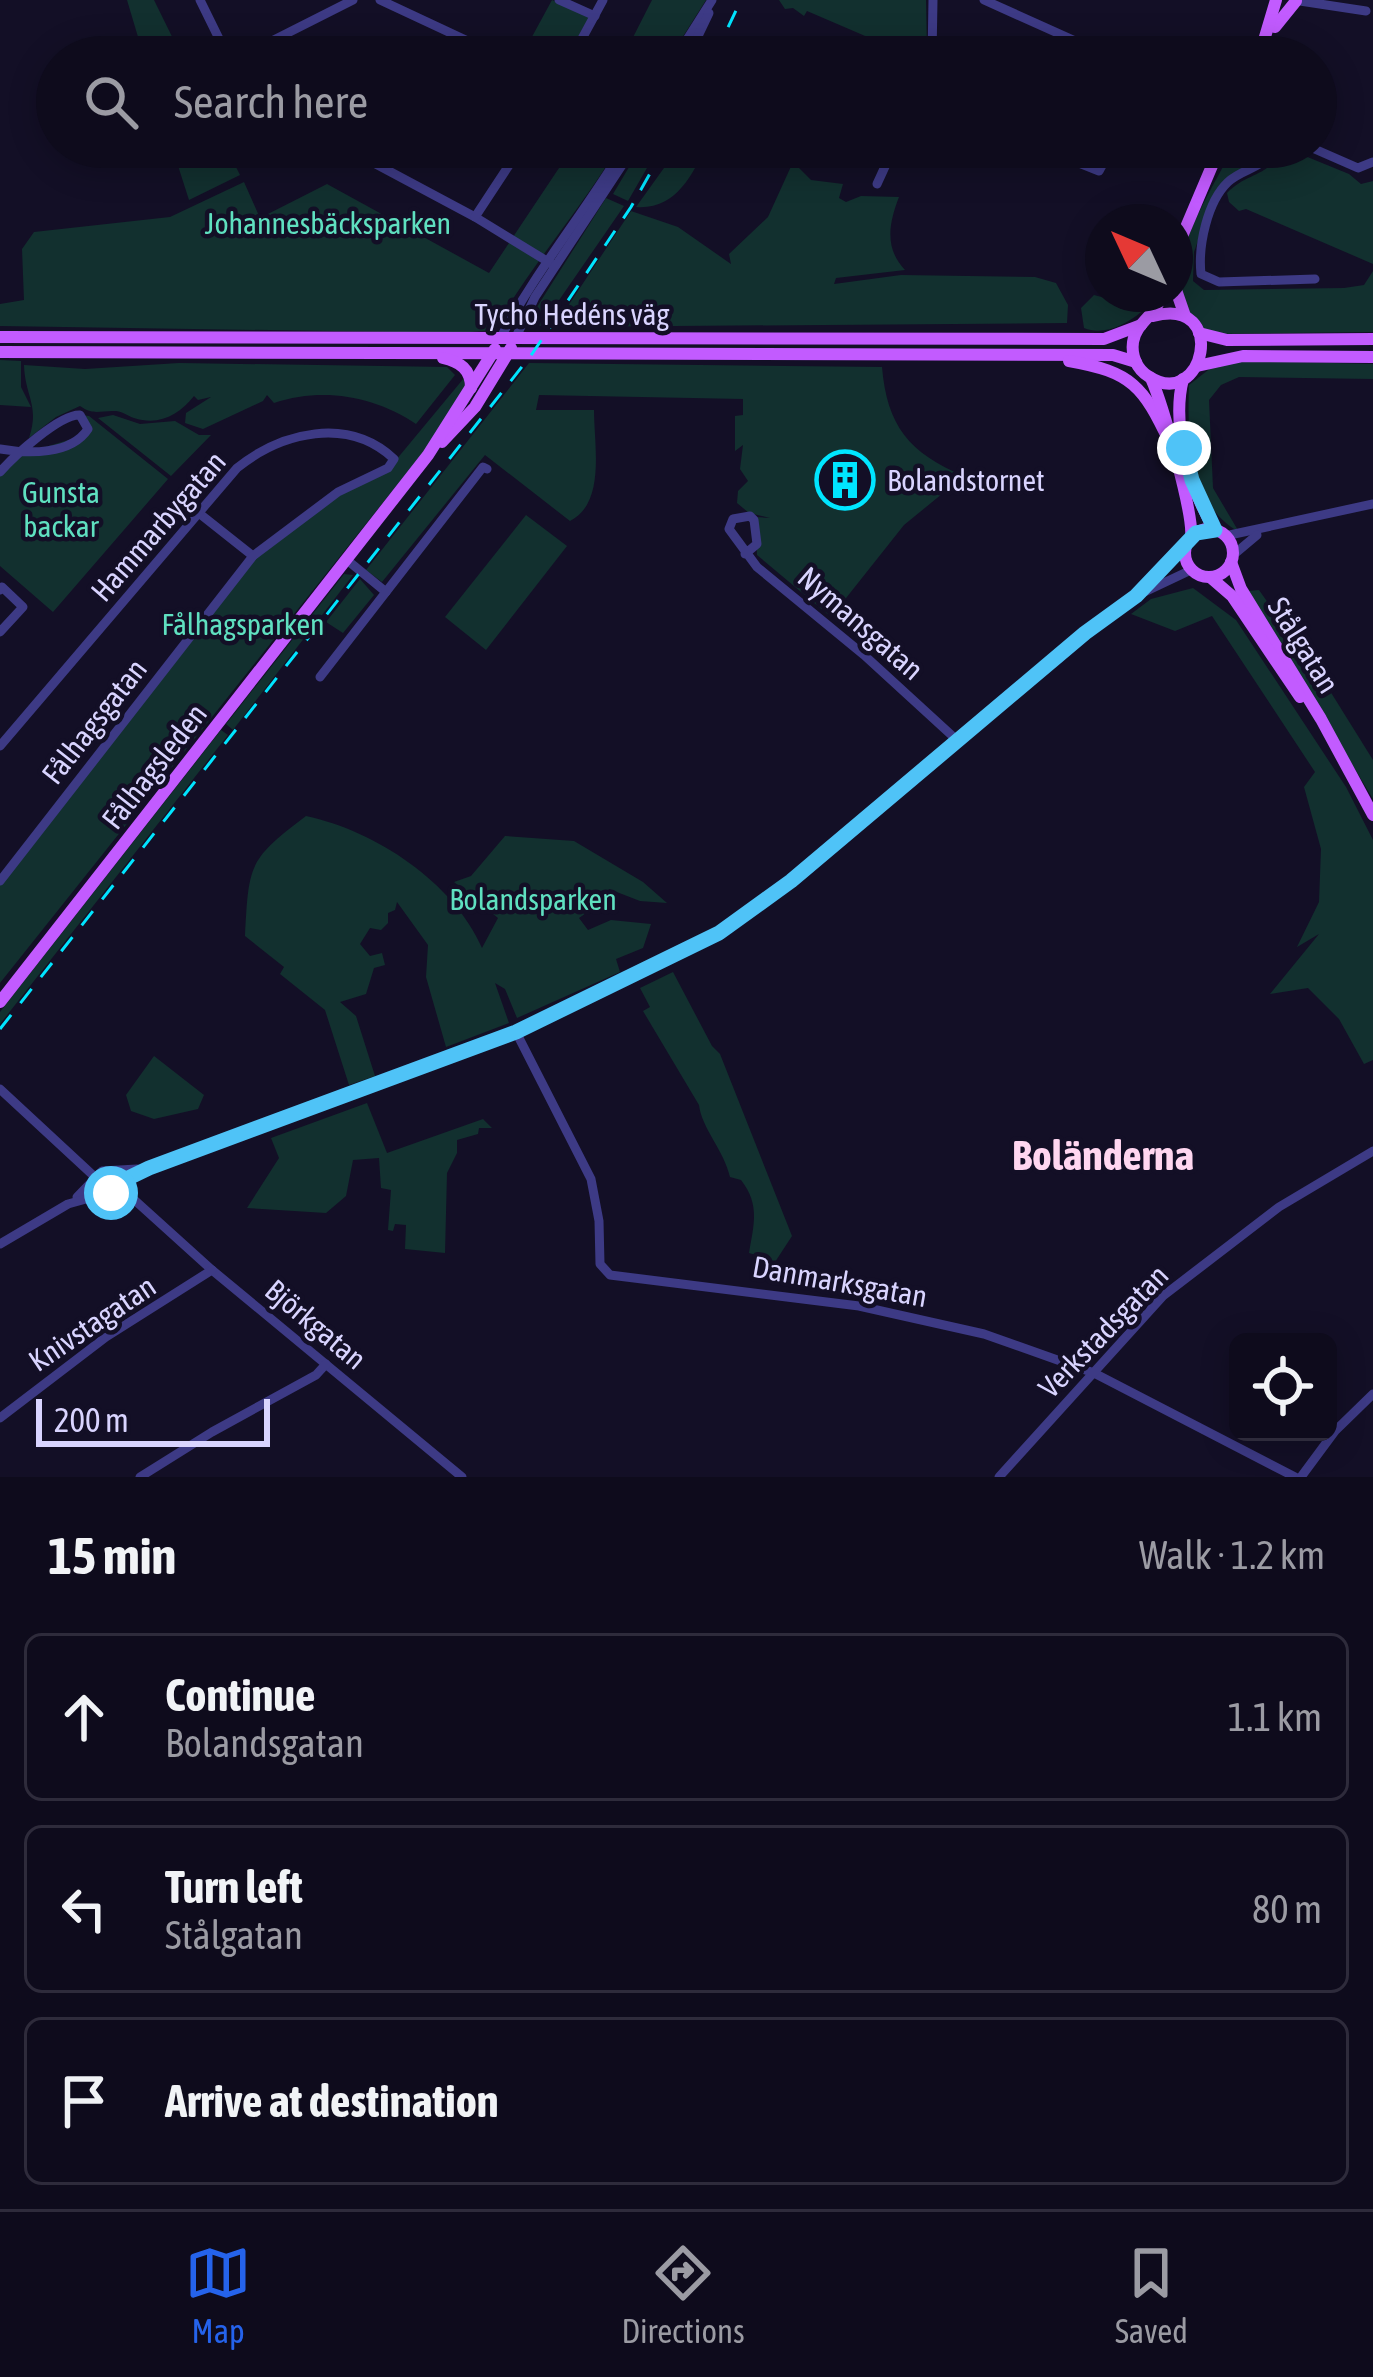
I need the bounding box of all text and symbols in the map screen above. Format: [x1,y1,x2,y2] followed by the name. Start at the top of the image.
[36,36,1337,168] search box
[78,69,144,135] icon: search
[174,76,368,128] text: Search here
[1085,204,1193,312] north arrow
[205,206,451,240] park label: Johannesbäcksparken
[475,297,669,331] street label: Tycho Hedéns väg
[1157,421,1211,475] route end
[84,444,232,608] street label: Hammarbygatan
[814,449,876,511] building icon: Bolandstornet
[887,463,1045,497] place label: Bolandstornet
[22,475,100,543] park label: Gunsta backar
[792,560,930,686] street label: Nymansgatan
[1261,591,1347,699] street label: Stålgatan
[161,607,325,641] park label: Fålhagsparken
[35,652,153,790] street label: Fålhagsgatan
[95,697,213,835] street label: Fålhagsleden
[449,882,617,916] park label: Bolandsparken
[1012,1131,1194,1179] district label: Boländerna
[84,1166,138,1220] route start
[750,1249,930,1313] street label: Danmarksgatan
[1031,1258,1175,1404] street label: Verkstadsgatan
[22,1268,162,1378] street label: Knivstagatan
[259,1272,373,1376] street label: Björkgatan
[1229,1333,1337,1441] map controls
[1229,1333,1337,1441] button: locate
[36,1393,270,1446] scale bar
[54,1401,129,1439] text: 200 m
[48,1526,176,1585] text: 15 min
[1139,1533,1325,1577] text: Walk · 1.2 km
[165,1669,316,1721] text: Continue
[51,1684,117,1750] icon: ahead
[1228,1695,1322,1739] text: 1.1 km
[165,1721,364,1765] text: Bolandsgatan
[165,1861,303,1913] text: Turn left
[51,1876,117,1942] icon: left
[1252,1887,1322,1931] text: 80 m
[165,1913,303,1957] text: Stålgatan
[51,2068,117,2134] icon: arrive
[165,2075,499,2127] text: Arrive at destination
[185,2240,251,2350] tab: Map
[621,2240,745,2350] tab: Directions
[1115,2240,1188,2350] tab: Saved

